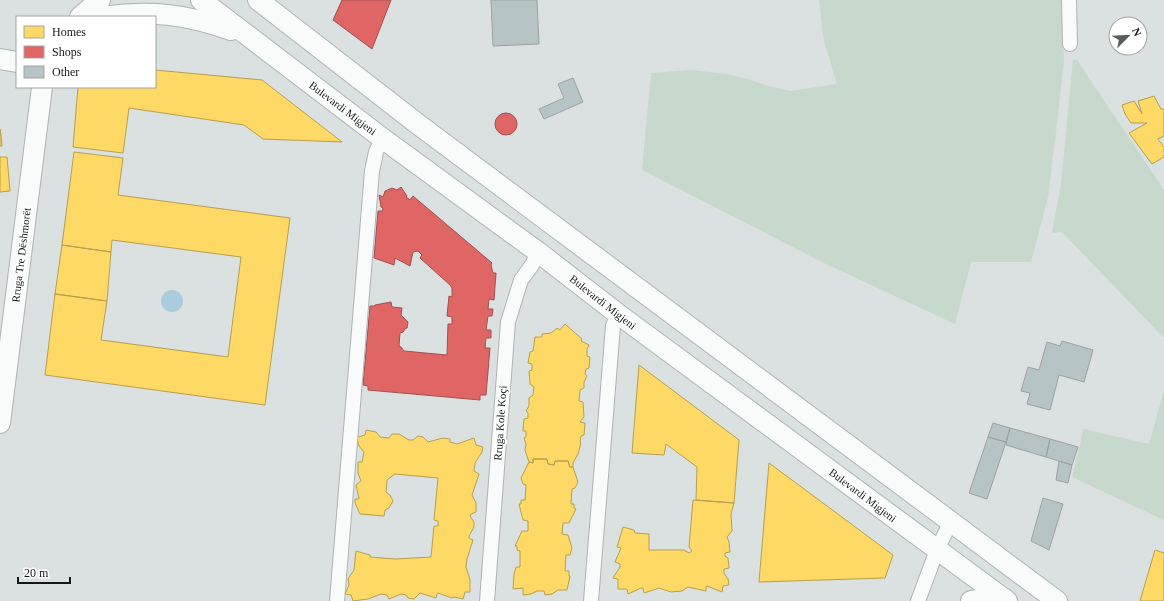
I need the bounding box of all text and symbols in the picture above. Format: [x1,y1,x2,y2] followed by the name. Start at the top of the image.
[16,16,156,88] legend
[1108,16,1148,56] north arrow
[52,25,86,39] text: Homes
[1130,26,1144,38] text: N
[52,45,82,59] text: Shops
[52,65,79,79] text: Other
[307,79,379,137] street label: Bulevardi Migjeni
[9,207,33,303] street label: Rruga Tre Dëshmorët
[567,272,639,332] street label: Bulevardi Migjeni
[491,385,509,461] street label: Rruga Kole Koçi
[827,466,899,524] street label: Bulevardi Migjeni
[18,559,70,585] scale bar
[24,566,49,580] text: 20 m

